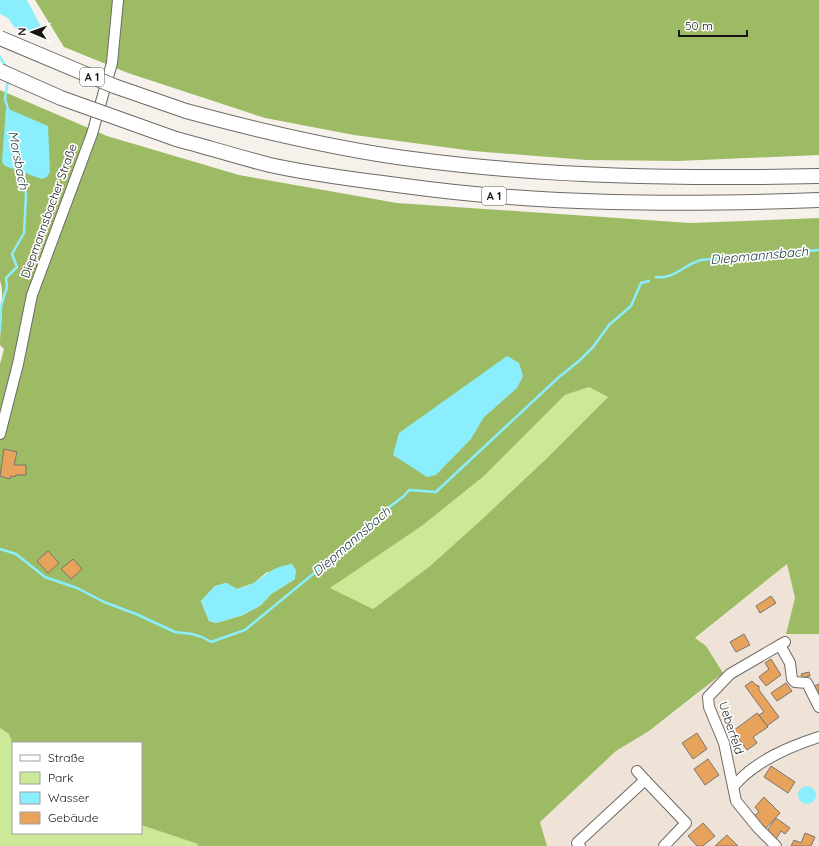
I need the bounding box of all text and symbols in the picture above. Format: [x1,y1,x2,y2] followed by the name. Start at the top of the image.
[12,12,52,52] north arrow
[679,12,747,38] scale bar
[685,18,713,33] text: 50 m
[15,27,29,36] text: N
[80,68,104,86] road number: A 1
[5,129,33,191] water label: Morsbach
[17,141,80,280] street label: Diepmannsbacher Straße
[482,187,506,205] road number: A 1
[709,243,809,267] water label: Diepmannsbach
[309,502,394,579] water label: Diepmannsbach
[716,700,747,756] street label: Ueberfeld
[12,742,142,834] legend
[48,750,85,765] text: Straße
[48,770,73,785] text: Park
[48,790,90,805] text: Wasser
[48,810,99,825] text: Gebäude

